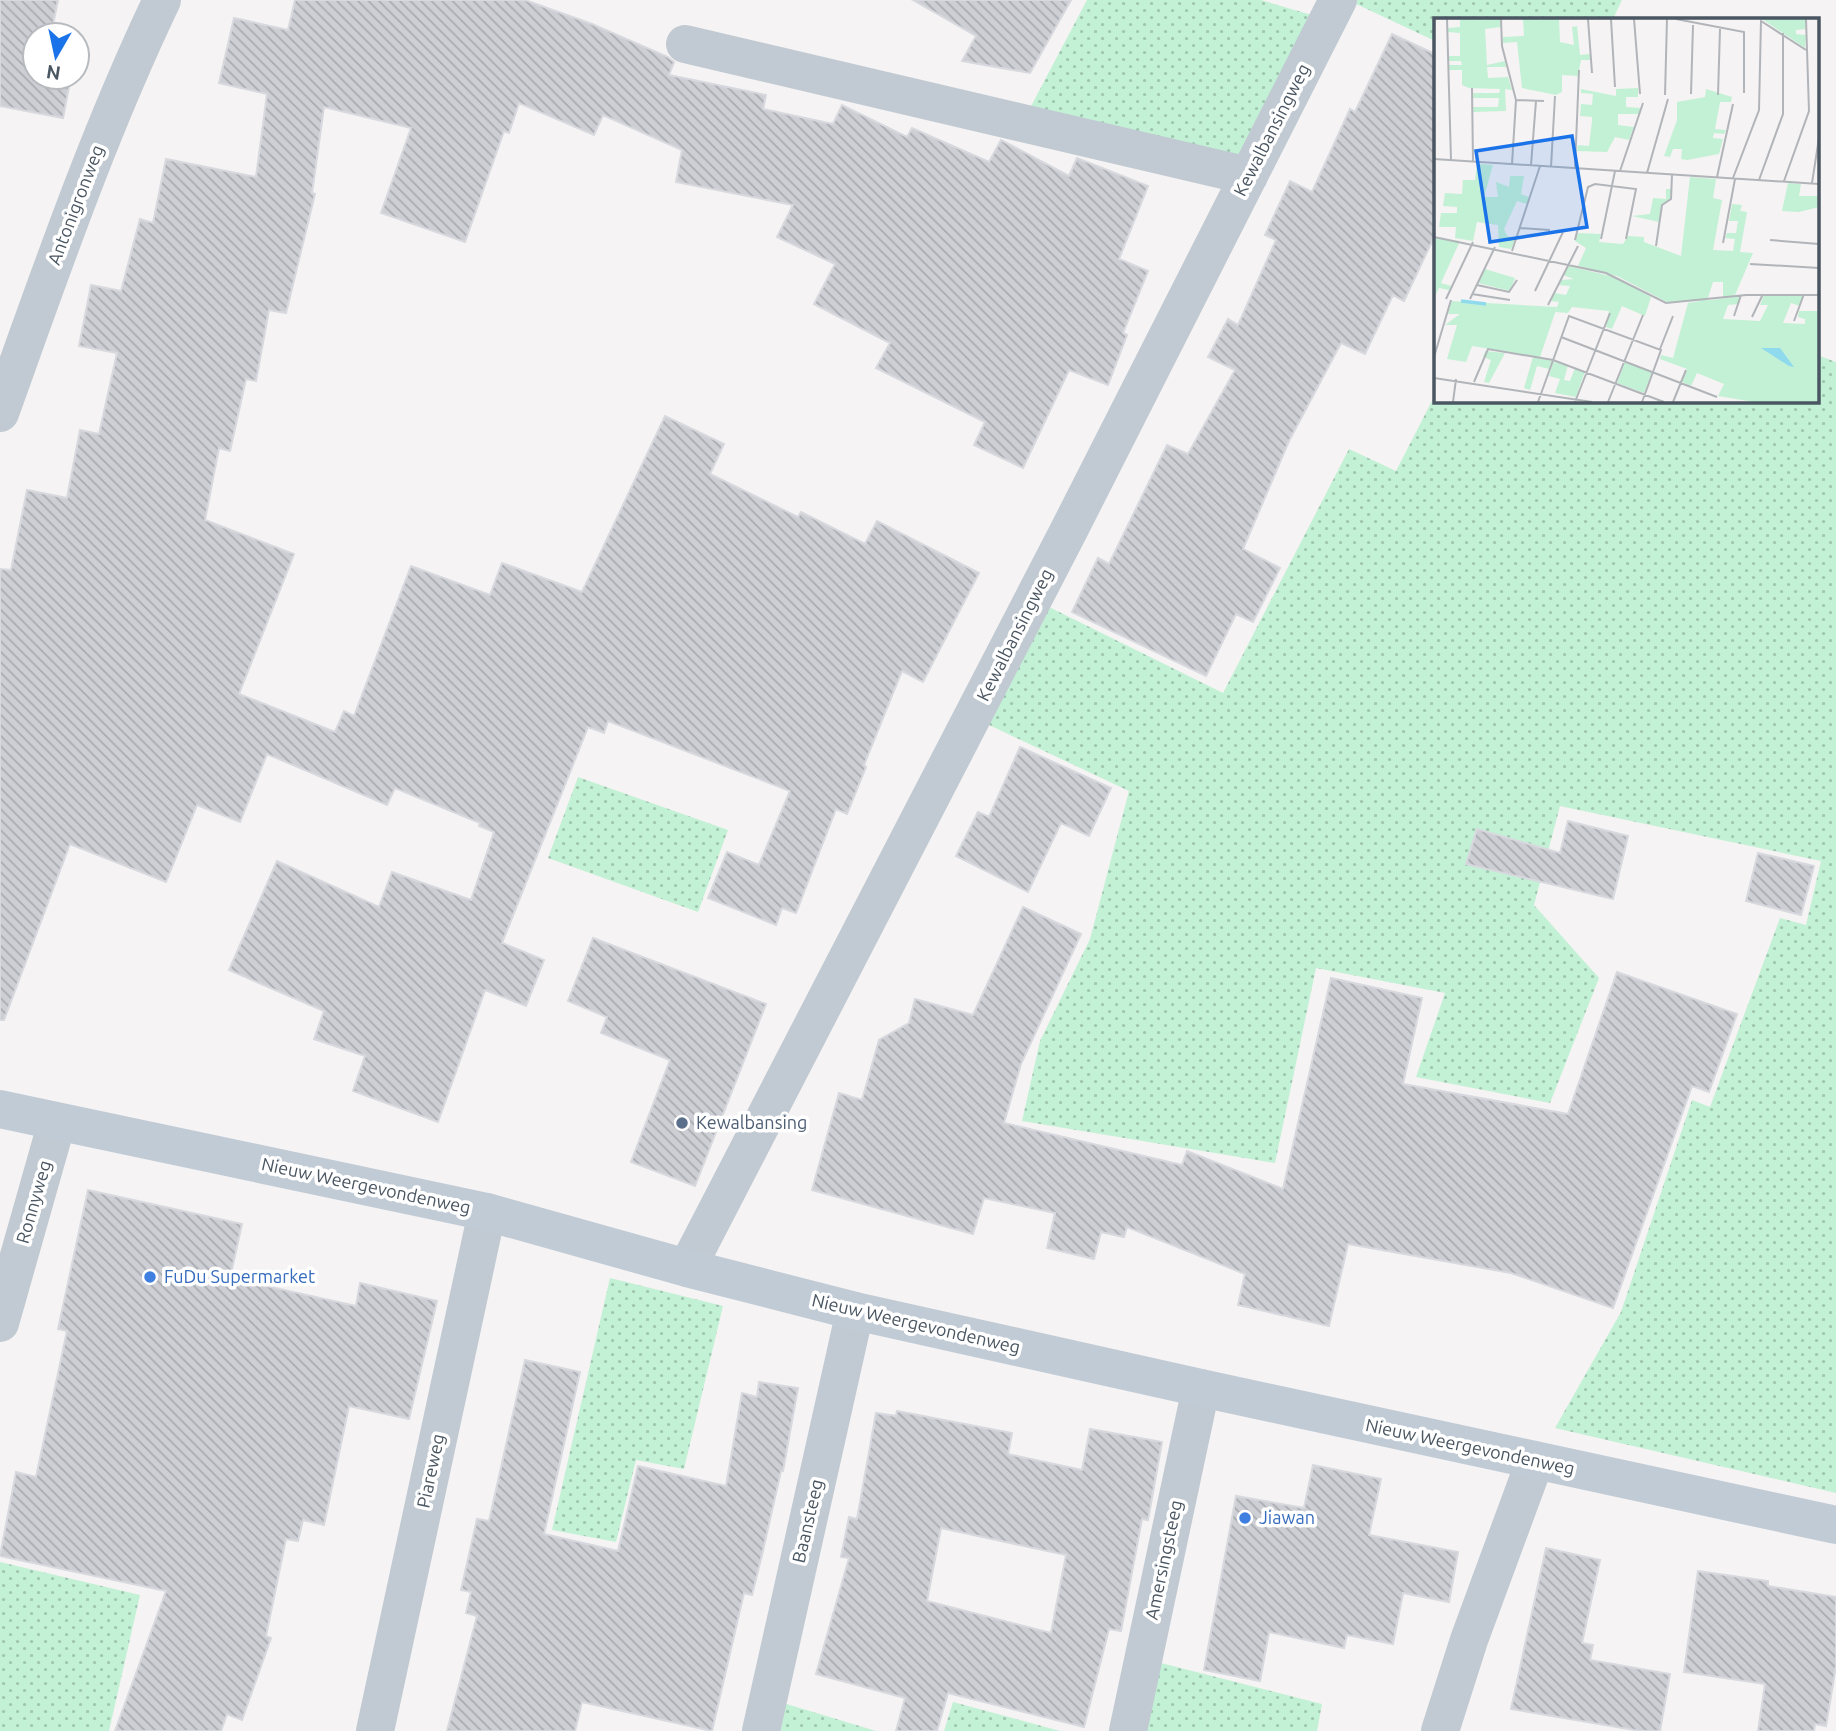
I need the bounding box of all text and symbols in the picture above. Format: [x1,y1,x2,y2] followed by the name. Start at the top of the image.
[1434,18,1818,402] inset map
[21,21,91,91] north arrow
[1229,60,1313,199] street label: Kewalbansingweg
[45,61,62,85] text: N
[43,142,107,267] street label: Antonigronweg
[972,565,1056,704] street label: Kewalbansingweg
[696,1112,807,1132] place label: Kewalbansing
[674,1115,690,1131] marker: Kewalbansing
[260,1153,473,1217] street label: Nieuw Weergevondenweg
[12,1158,54,1245] street label: Ronnyweg
[164,1266,315,1286] place label: FuDu Supermarket
[142,1269,158,1285] marker: FuDu Supermarket
[810,1289,1022,1357] street label: Nieuw Weergevondenweg
[1364,1414,1577,1478] street label: Nieuw Weergevondenweg
[412,1432,448,1510] street label: Piareweg
[788,1477,826,1565] street label: Baansteeg
[1141,1498,1185,1621] street label: Amersingsteeg
[1259,1507,1315,1527] place label: Jiawan
[1237,1510,1253,1526] marker: Jiawan

